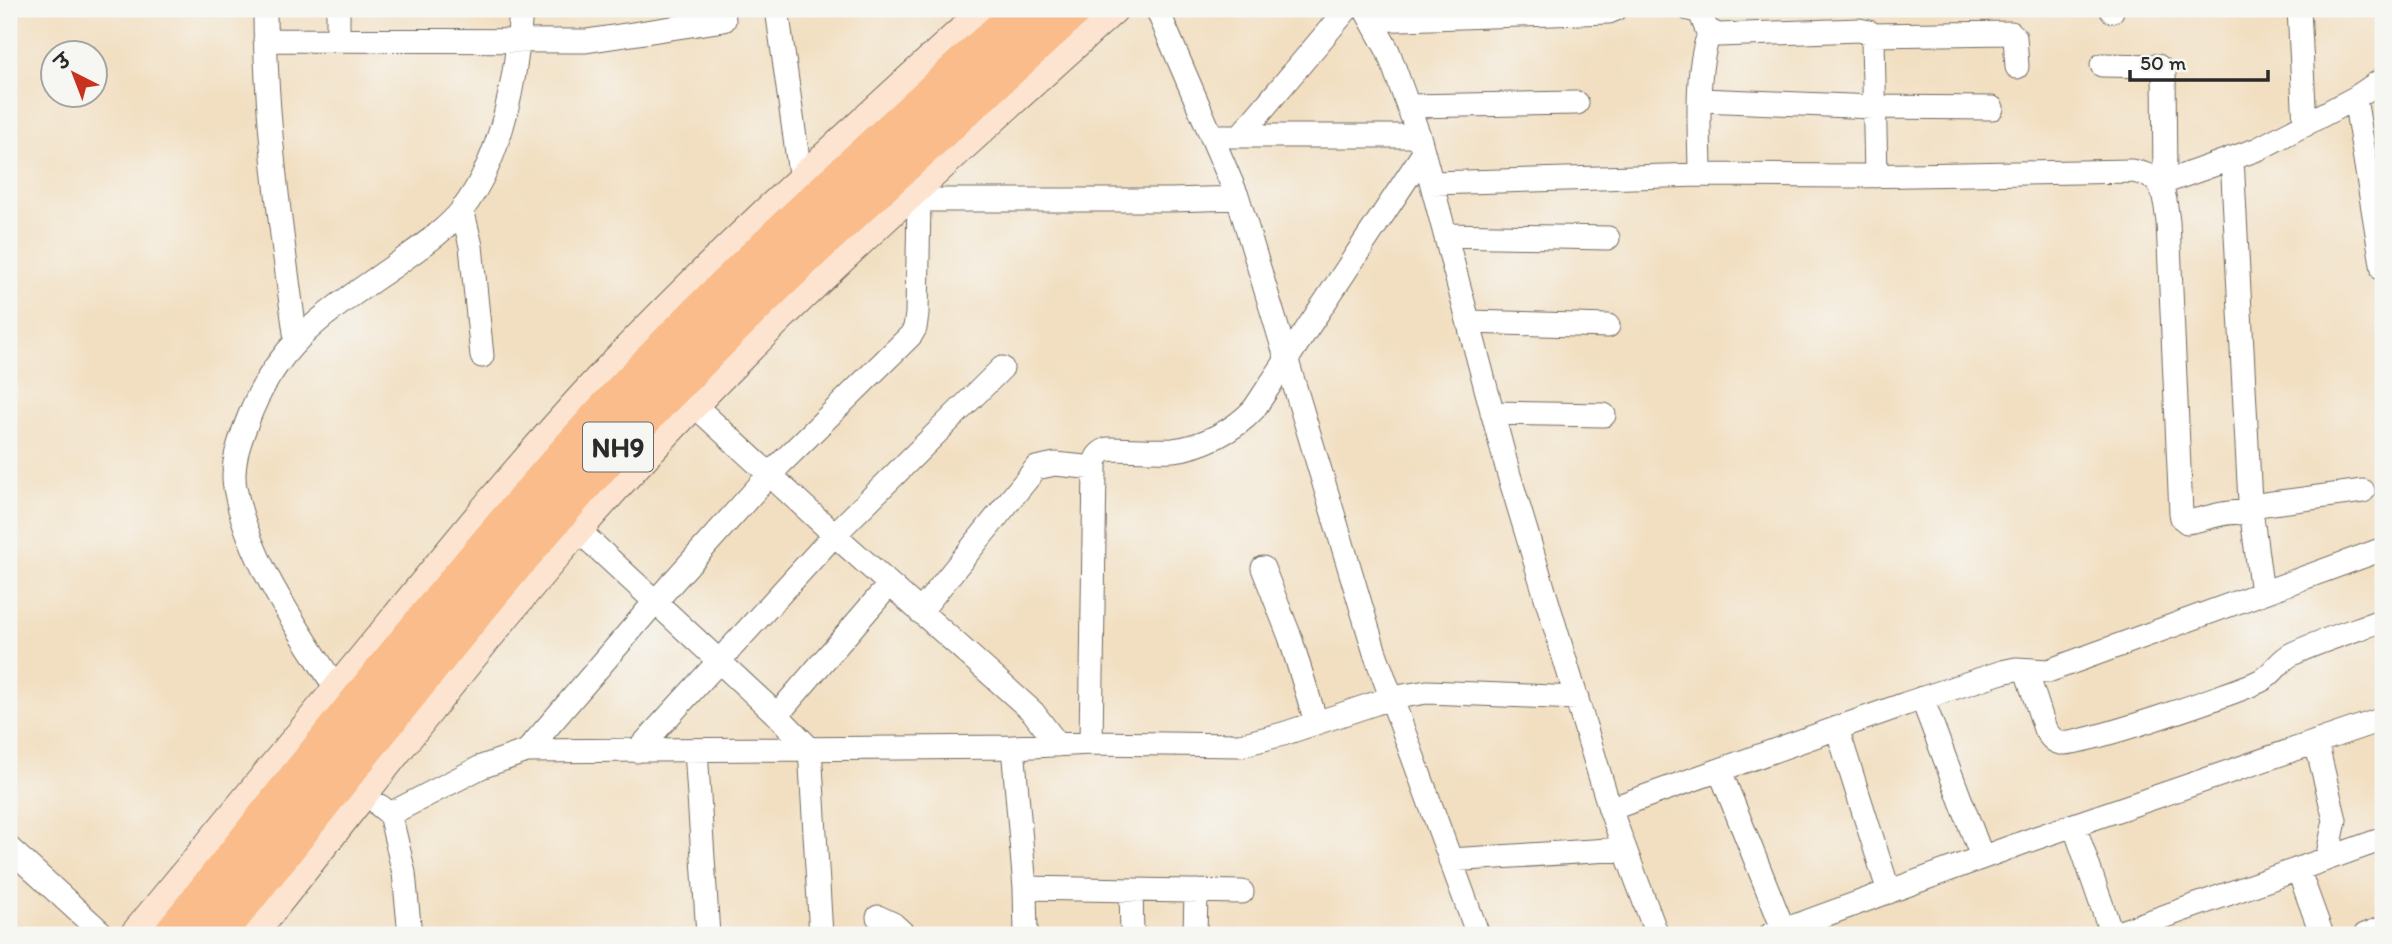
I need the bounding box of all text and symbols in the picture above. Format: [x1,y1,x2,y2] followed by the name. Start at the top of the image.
[38,38,108,108] north arrow
[2130,38,2268,82] scale bar
[49,47,77,76] text: उ
[2140,50,2187,75] text: 50 m
[583,422,653,472] road number: NH9

